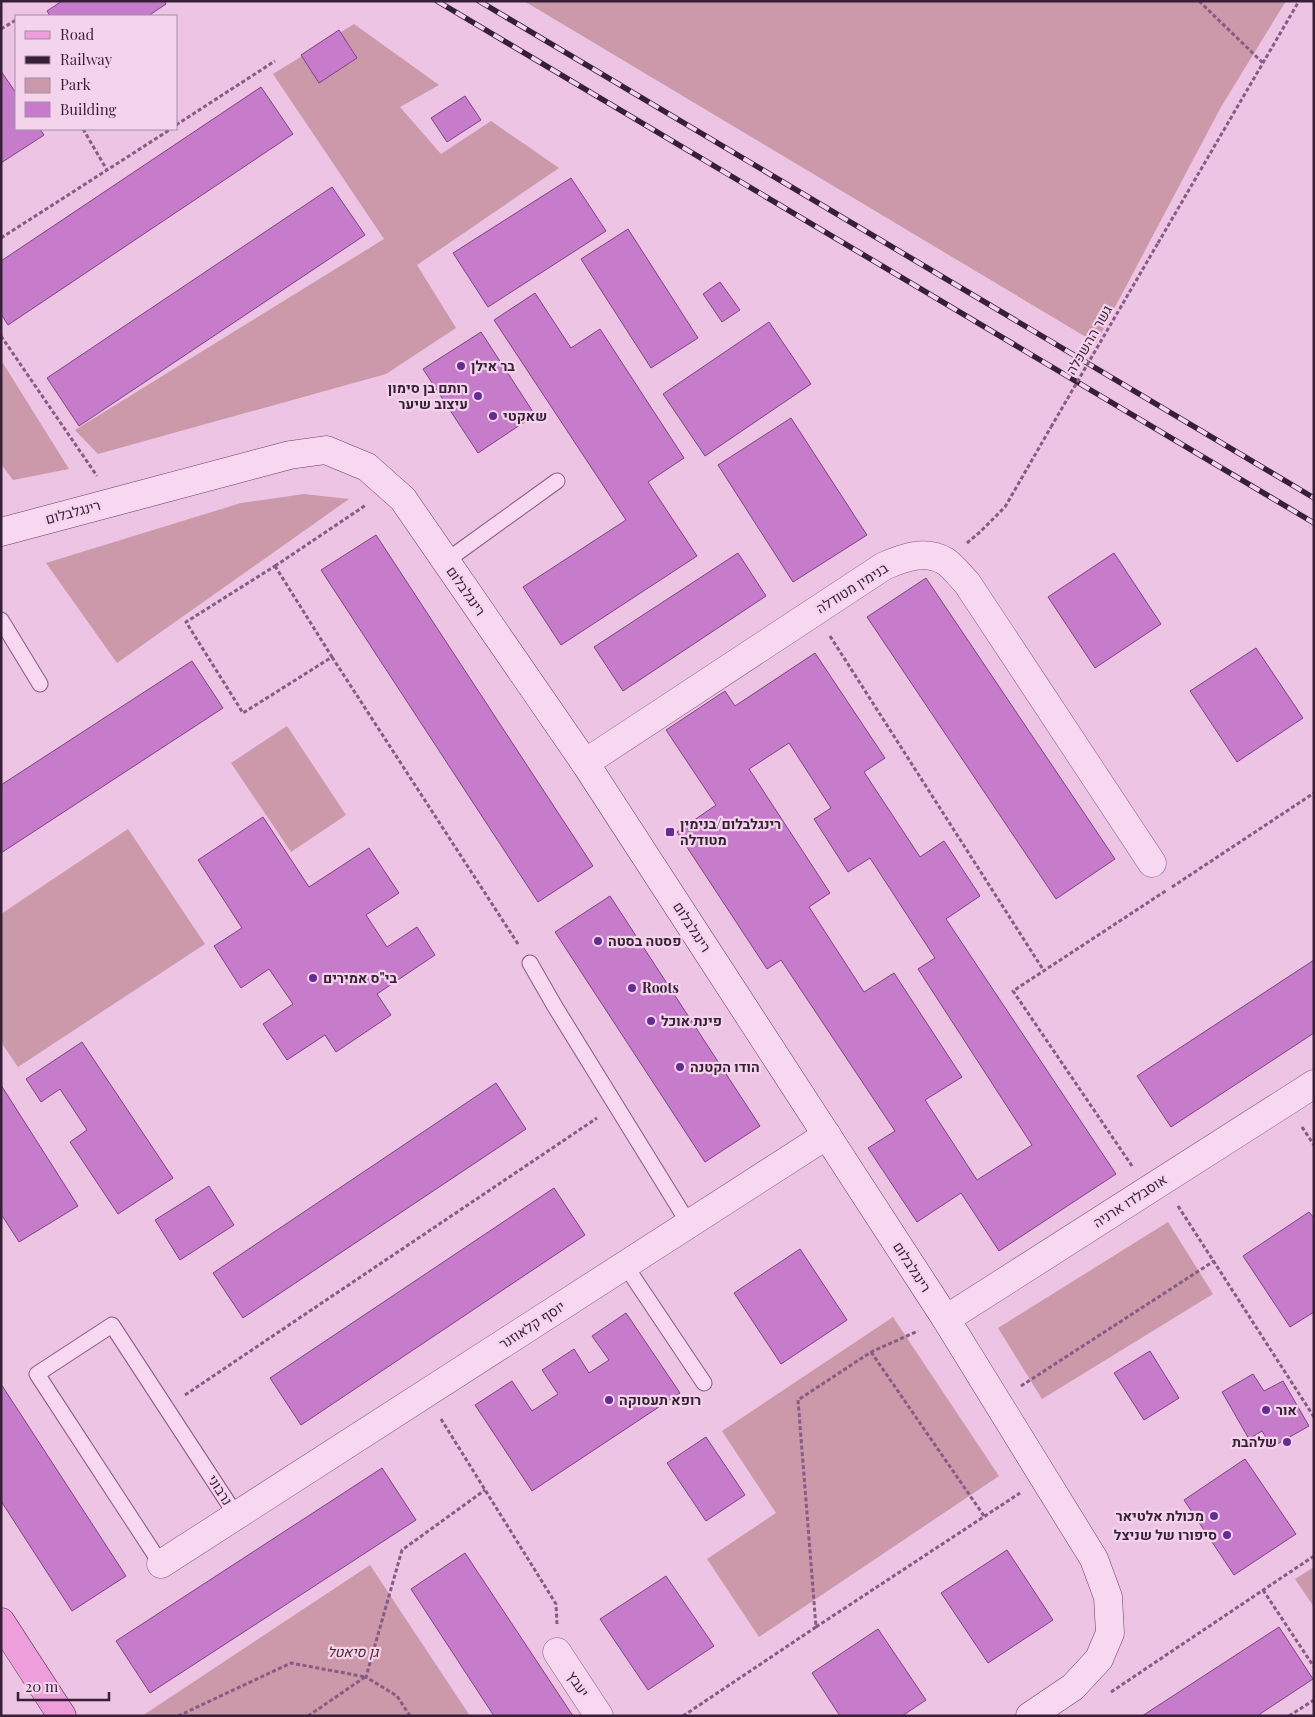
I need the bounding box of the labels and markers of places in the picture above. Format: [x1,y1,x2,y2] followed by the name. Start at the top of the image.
[471,356,515,375] place label: בר אילן
[455,360,467,372] marker: בר אילן
[388,378,468,413] place label: רותם בן סימון עיצוב שיער
[472,390,484,402] marker: רותם בן סימון עיצוב שיער
[503,406,547,425] place label: שאקטי
[487,410,499,422] marker: שאקטי
[680,814,781,849] place label: רינגלבלום/בנימין מטודלה
[664,826,676,838] marker: רינגלבלום/בנימין מטודלה
[608,931,681,950] place label: פסטה בסטה
[592,935,604,947] marker: פסטה בסטה
[323,968,398,987] place label: בי"ס אמירים
[307,972,319,984] marker: בי"ס אמירים
[642,978,679,997] place label: Roots
[626,982,638,994] marker: Roots
[661,1011,722,1030] place label: פינת אוכל
[645,1015,657,1027] marker: פינת אוכל
[690,1057,760,1076] place label: הודו הקטנה
[674,1061,686,1073] marker: הודו הקטנה
[619,1390,701,1409] place label: רופא תעסוקה
[603,1394,615,1406] marker: רופא תעסוקה
[1276,1400,1297,1419] place label: אור
[1260,1404,1272,1416] marker: אור
[1232,1432,1277,1451] place label: שלהבת
[1281,1436,1293,1448] marker: שלהבת
[1116,1506,1204,1525] place label: מכולת אלטיאר
[1208,1510,1220,1522] marker: מכולת אלטיאר
[1114,1525,1217,1544] place label: סיפורו של שניצל
[1221,1529,1233,1541] marker: סיפורו של שניצל

